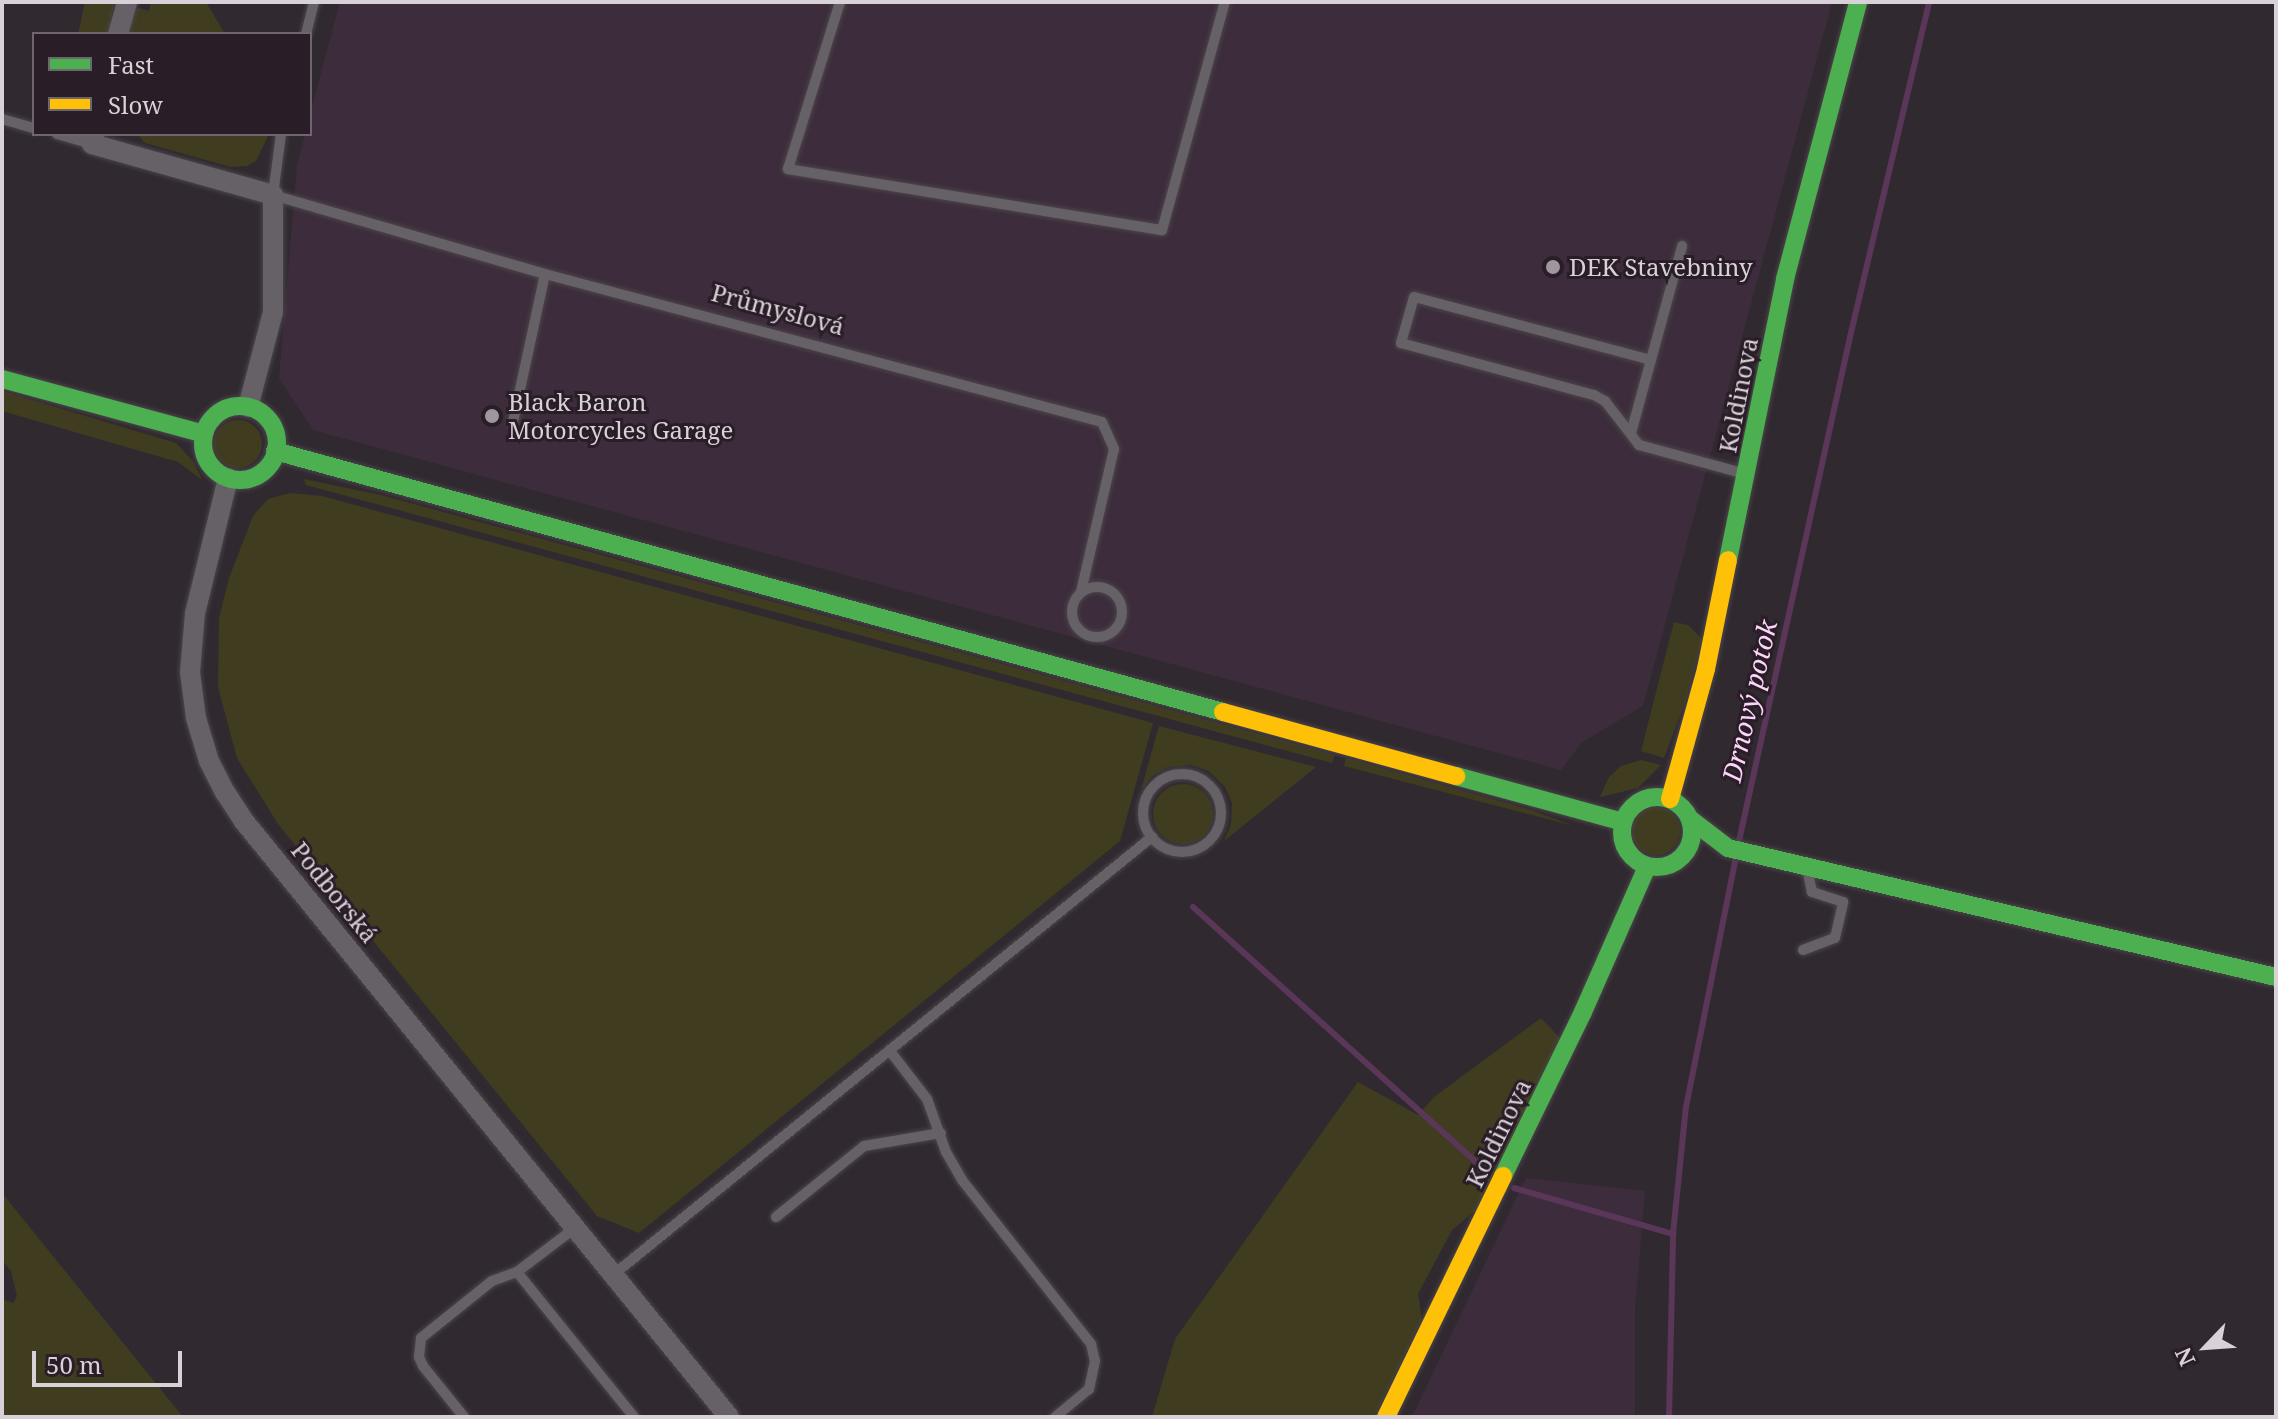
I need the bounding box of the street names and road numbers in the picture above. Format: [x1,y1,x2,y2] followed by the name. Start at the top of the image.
[708,277,848,341] street label: Průmyslová
[1713,335,1763,455] street label: Koldinova
[286,836,384,948] street label: Podborská
[1459,1074,1537,1192] street label: Koldinova

